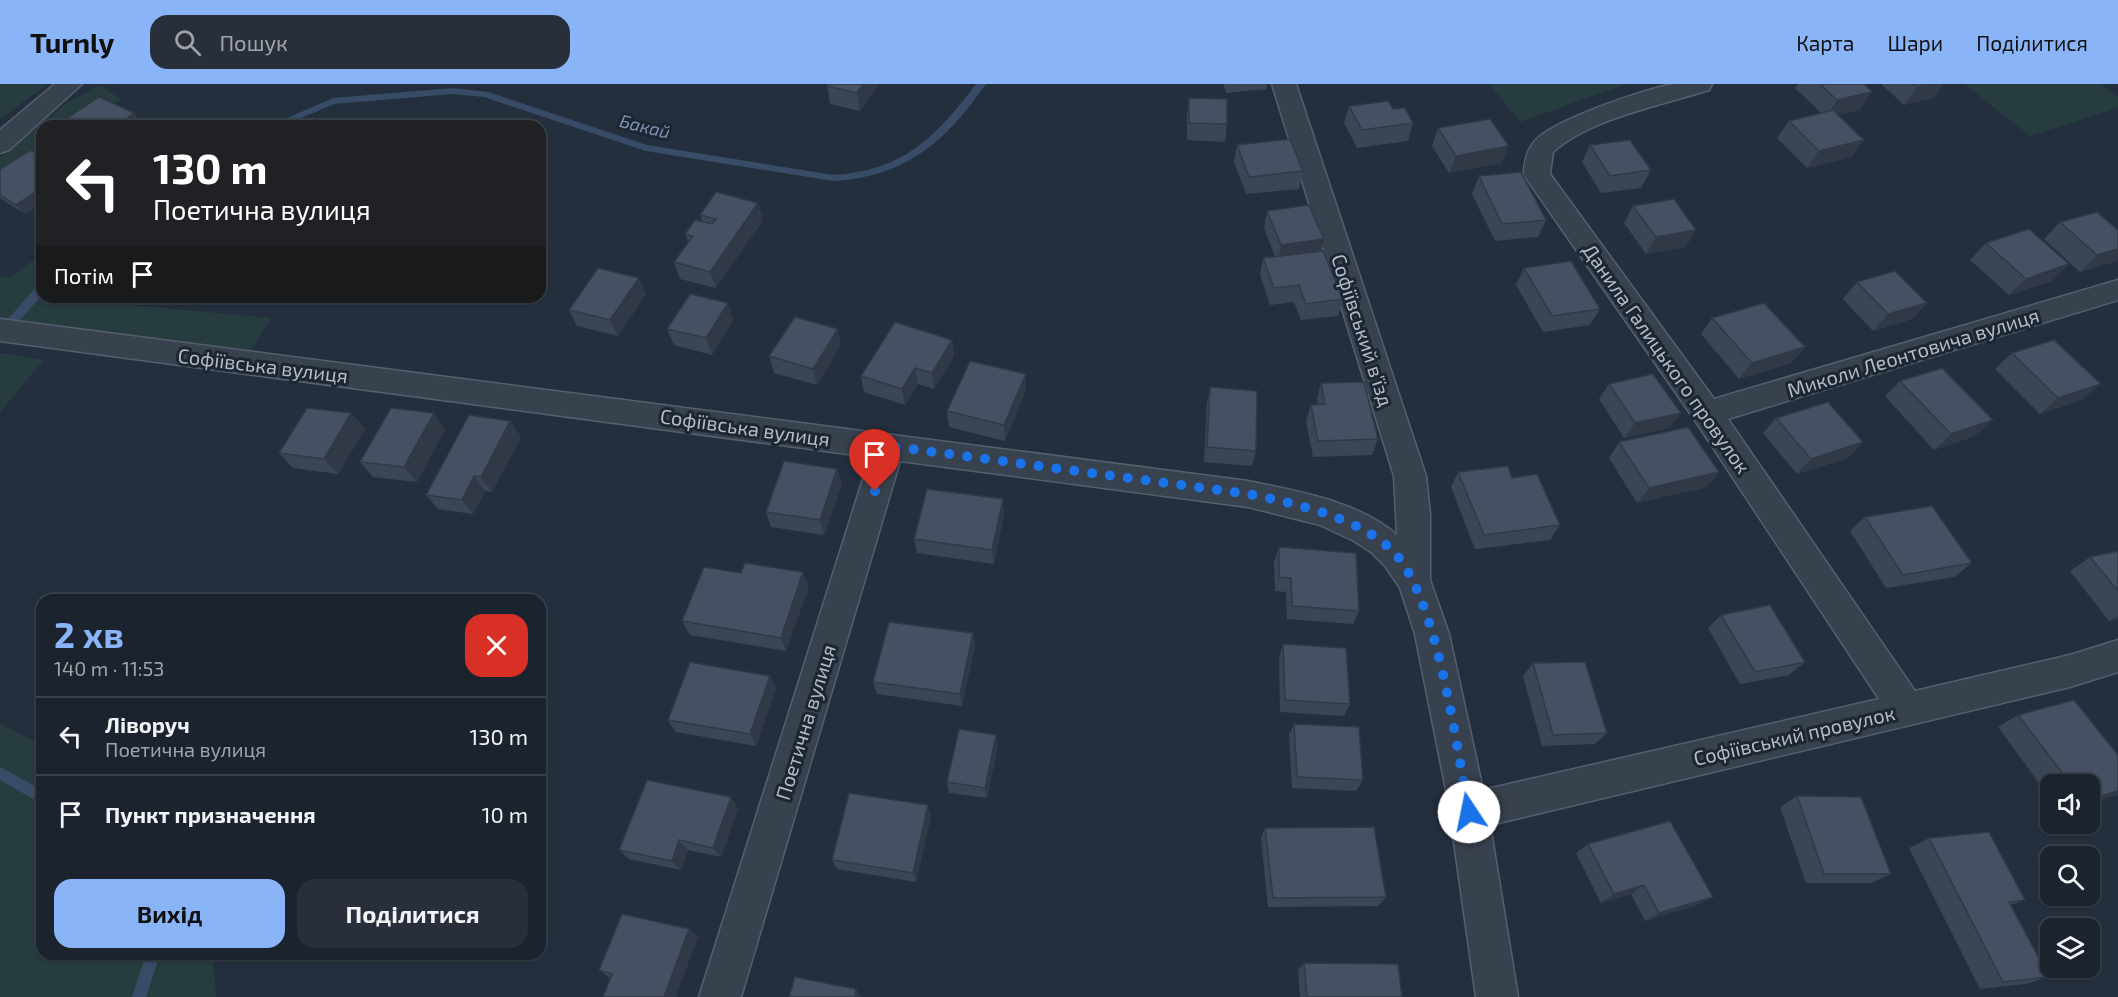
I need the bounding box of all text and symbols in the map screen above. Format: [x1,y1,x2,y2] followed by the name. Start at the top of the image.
[150,15,570,69] search box
[30,25,114,59] text: Turnly
[171,26,204,59] icon: search
[219,29,288,55] text: Пошук
[1796,30,1854,55] text: Карта
[1887,30,1943,55] text: Шари
[1976,30,2088,55] text: Поділитися
[617,109,673,143] water label: Бакай
[153,142,268,192] text: 130 m
[54,144,132,222] icon: left
[153,193,371,225] text: Поетична вулиця
[1577,238,1756,478] street label: Данила Галицького провулок
[1327,251,1399,409] street label: Софіївський в'їзд
[126,258,159,291] icon: arrive
[54,262,114,288] text: Потім
[1784,302,2042,403] street label: Миколи Леонтовича вулиця
[176,343,349,388] street label: Софіївська вулиця
[658,403,831,452] street label: Софіївська вулиця
[849,429,900,491] pin
[858,438,891,471] icon: arrive
[54,612,124,655] text: 2 хв
[465,614,528,677] button: close
[770,641,841,803] street label: Поетична вулиця
[54,656,164,680] text: 140 m · 11:53
[1691,700,1897,771] street label: Софіївський провулок
[105,711,190,737] text: Ліворуч
[54,720,87,753] icon: left
[470,723,528,749] text: 130 m
[105,737,266,761] text: Поетична вулиця
[2040,774,2100,978] map controls
[2040,774,2100,834] button: sound
[1437,780,1501,844] position arrow
[54,798,87,831] icon: arrive
[105,801,316,827] text: Пункт призначення
[482,801,528,827] text: 10 m
[2040,846,2100,906] button: search
[54,879,285,948] button: Вихід
[297,879,528,948] button: Поділитися
[2040,918,2100,978] button: layers

